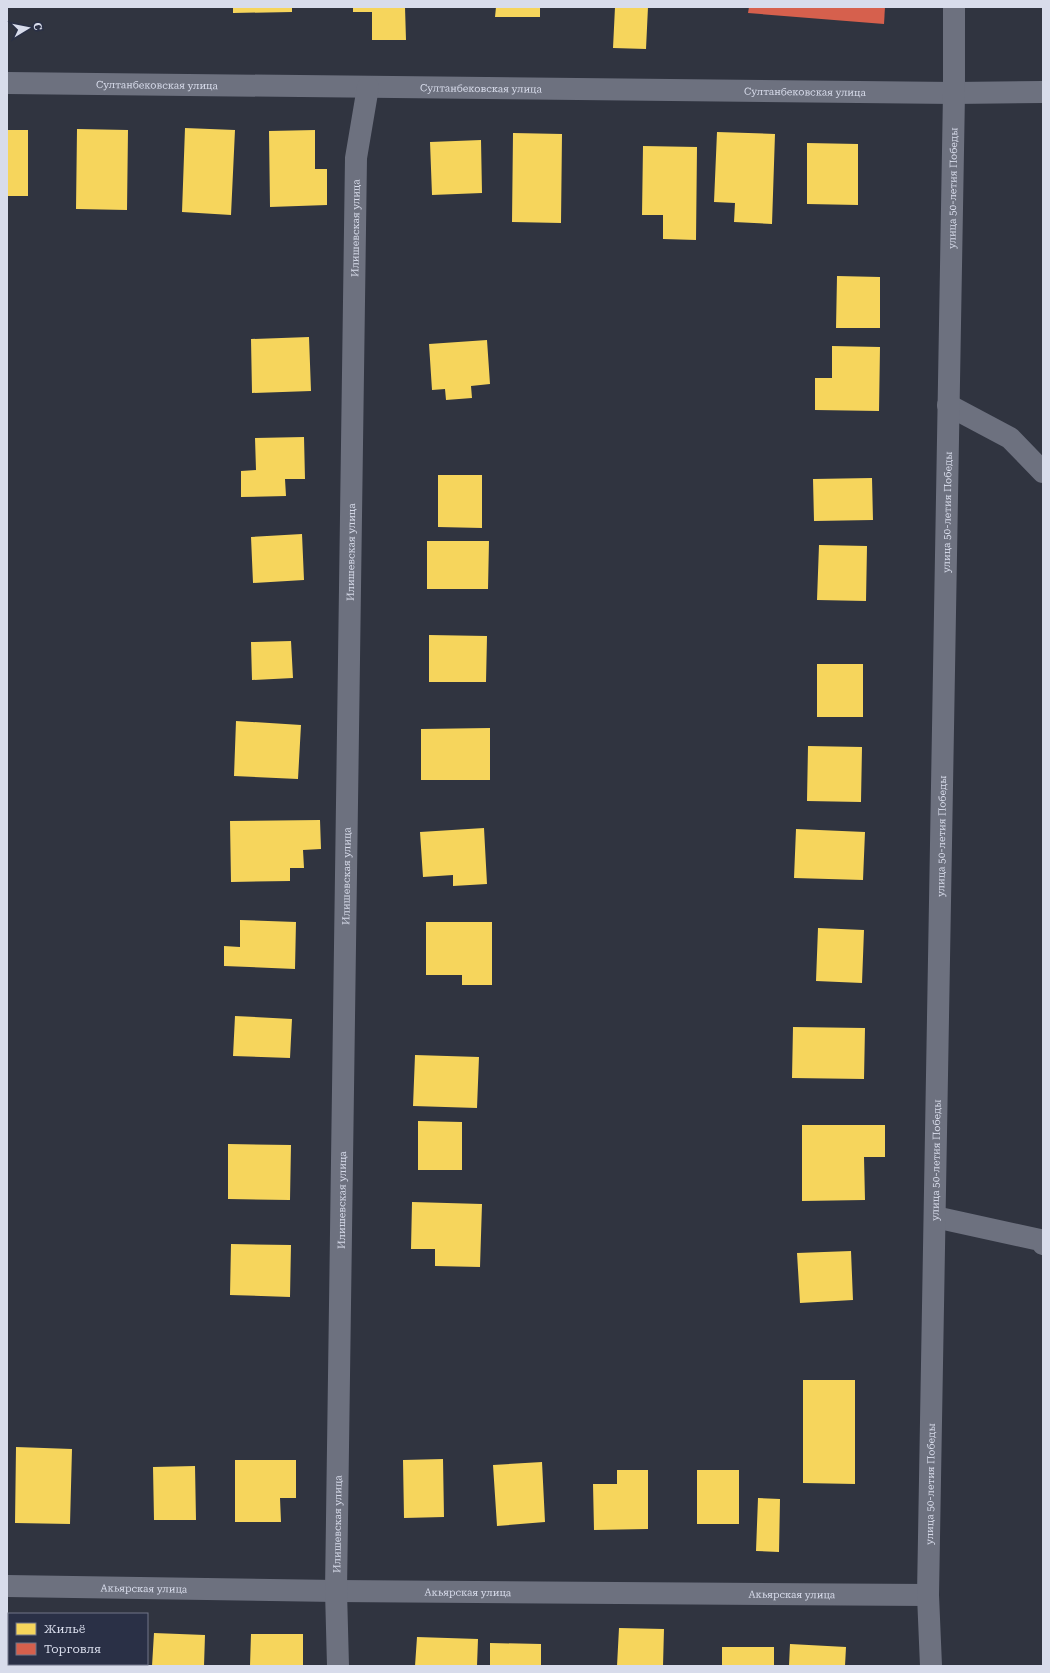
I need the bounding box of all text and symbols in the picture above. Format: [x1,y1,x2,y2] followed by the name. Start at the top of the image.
[8,8,48,48] north arrow
[30,21,44,32] text: С
[96,79,219,91] street label: Султанбековская улица
[420,82,543,95] street label: Султанбековская улица
[744,86,867,98] street label: Султанбековская улица
[946,127,959,249] street label: улица 50-летия Победы
[349,179,362,277] street label: Илишевская улица
[941,451,954,573] street label: улица 50-летия Победы
[345,503,357,601] street label: Илишевская улица
[935,775,948,897] street label: улица 50-летия Победы
[340,827,353,925] street label: Илишевская улица
[929,1099,943,1221] street label: улица 50-летия Победы
[336,1151,348,1249] street label: Илишевская улица
[924,1423,937,1545] street label: улица 50-летия Победы
[331,1475,344,1573] street label: Илишевская улица
[101,1582,188,1595] street label: Акьярская улица
[425,1587,512,1598] street label: Акьярская улица
[749,1589,836,1600] street label: Акьярская улица
[8,1613,148,1665] legend
[44,1622,86,1636] text: Жильё
[44,1642,101,1656] text: Торговля

